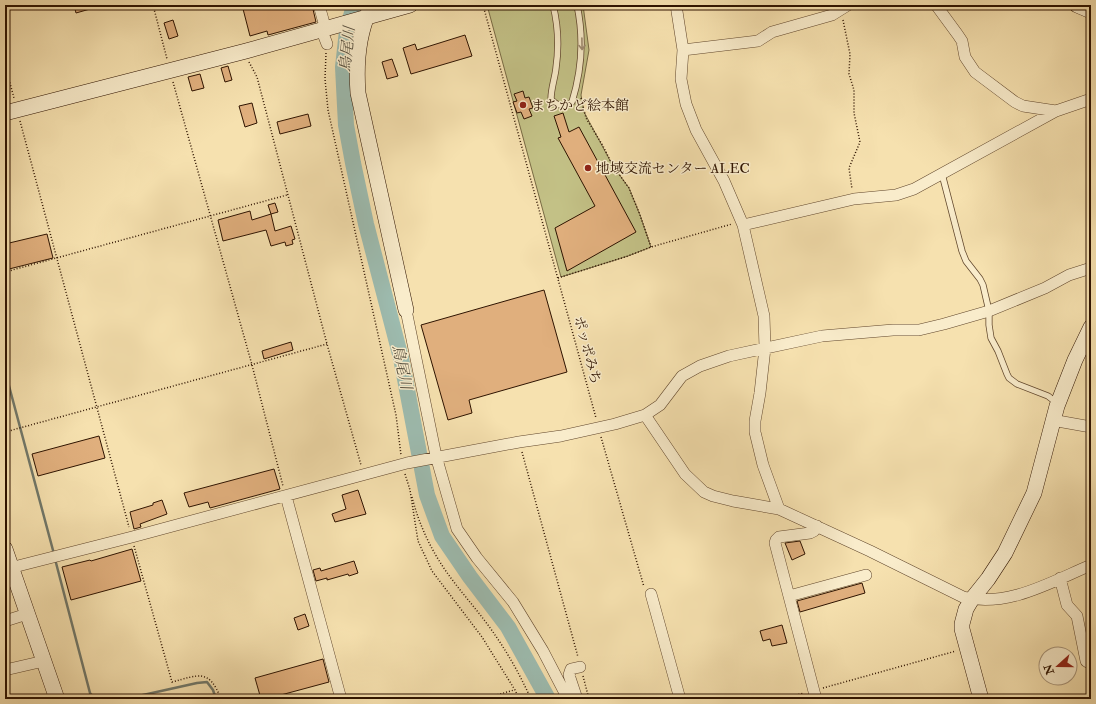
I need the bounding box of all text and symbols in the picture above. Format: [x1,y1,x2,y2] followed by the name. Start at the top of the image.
[336,24,360,72] water label: 鳥尾川
[578,37,586,50] one-way arrow
[531,97,629,114] place label: まちかど絵本館
[518,100,528,110] marker: まちかど絵本館
[596,160,750,177] place label: 地域交流センター ALEC
[583,163,593,173] marker: 地域交流センター ALEC
[570,314,605,386] street label: ポッポみち
[388,343,416,393] water label: 鳥尾川
[1038,646,1078,686] north arrow
[1041,661,1057,677] text: N

